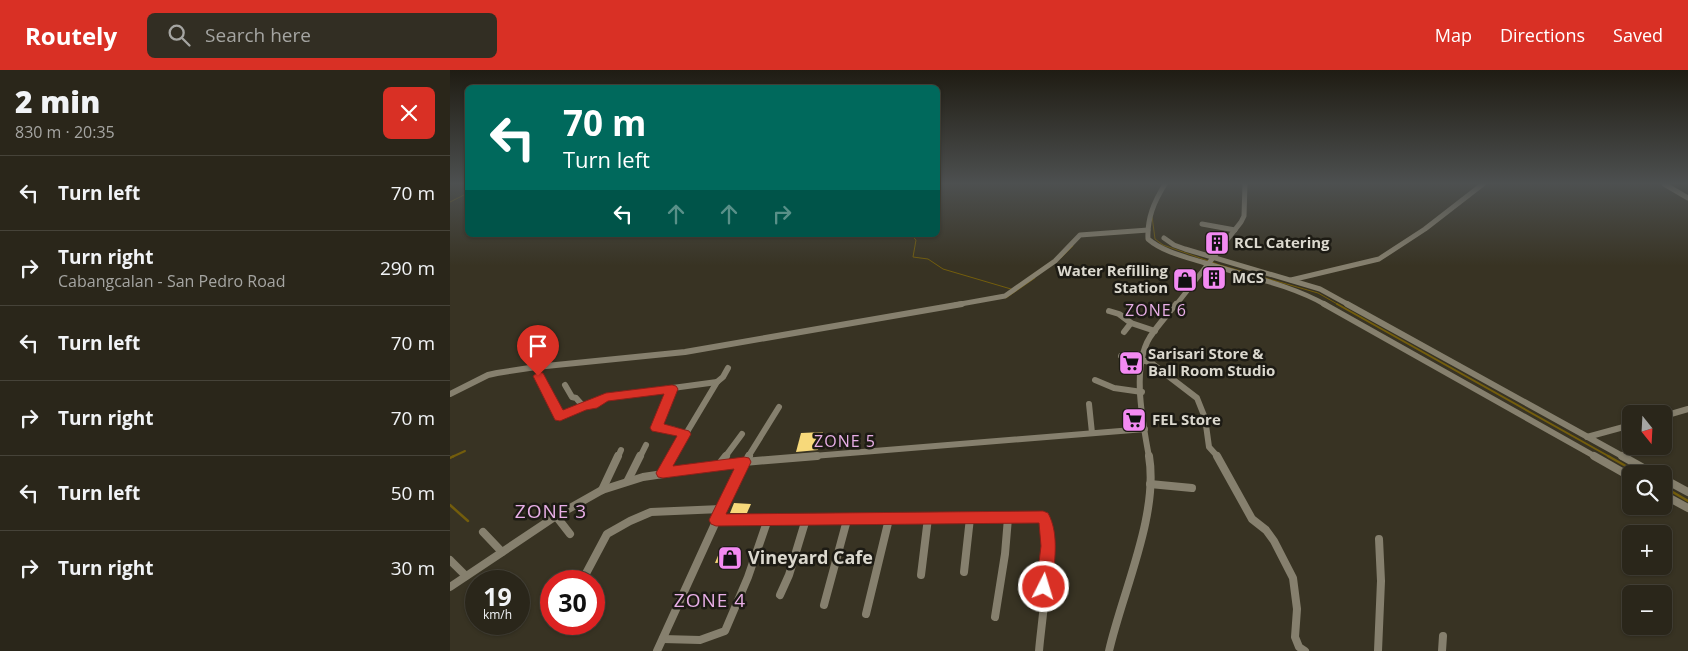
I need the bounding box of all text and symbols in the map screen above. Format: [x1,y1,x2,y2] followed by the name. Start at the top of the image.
[147,13,497,58] search box
[25,19,117,52] text: Routely
[165,21,193,49] icon: search
[205,22,311,48] text: Search here
[1435,23,1472,47] text: Map
[1500,23,1585,47] text: Directions
[1613,23,1663,47] text: Saved
[15,81,100,122] text: 2 min
[383,87,435,139] button: close
[563,99,646,146] text: 70 m
[480,105,545,170] icon: left
[15,121,115,143] text: 830 m · 20:35
[563,144,650,174] text: Turn left
[15,179,43,207] icon: left
[58,180,140,206] text: Turn left
[391,180,435,206] text: 70 m
[609,200,637,228] icon: left
[662,200,690,228] icon: ahead
[715,200,743,228] icon: ahead
[768,200,796,228] icon: right
[1204,230,1230,256] building icon: RCL Catering
[1234,232,1330,252] place label: RCL Catering
[58,244,153,270] text: Turn right
[15,254,43,282] icon: right
[380,255,435,281] text: 290 m
[1057,260,1169,297] place label: Water Refilling Station
[1201,265,1227,291] building icon: MCS
[1172,267,1198,293] shop icon: Water Refilling Station
[1232,267,1264,287] place label: MCS
[58,270,285,292] text: Cabangcalan - San Pedro Road
[1125,299,1187,321] district label: ZONE 6
[517,325,559,376] pin
[15,329,43,357] icon: left
[58,330,140,356] text: Turn left
[391,330,435,356] text: 70 m
[524,332,552,360] icon: arrive
[1148,343,1275,380] place label: Sarisari Store & Ball Room Studio
[1118,350,1144,376] supermarket icon: Sarisari Store & Ball Room Studio
[15,404,43,432] icon: right
[58,405,153,431] text: Turn right
[391,405,435,431] text: 70 m
[1622,405,1672,455] north arrow
[1622,405,1672,635] map controls
[1121,407,1147,433] supermarket icon: FEL Store
[1152,409,1221,429] place label: FEL Store
[814,430,876,452] district label: ZONE 5
[1622,465,1672,515] button: search
[15,479,43,507] icon: left
[58,480,140,506] text: Turn left
[391,480,435,506] text: 50 m
[515,498,587,524] district label: ZONE 3
[1622,525,1672,575] button: +
[717,545,743,571] shop icon: Vineyard Cafe
[748,545,873,569] place label: Vineyard Cafe
[15,554,43,582] icon: right
[58,555,153,581] text: Turn right
[391,555,435,581] text: 30 m
[1017,560,1069,612] position arrow
[540,570,605,635] speed limit sign: 30
[483,579,512,613] text: 19
[1622,585,1672,635] button: −
[674,587,746,613] district label: ZONE 4
[483,606,512,623] text: km/h

